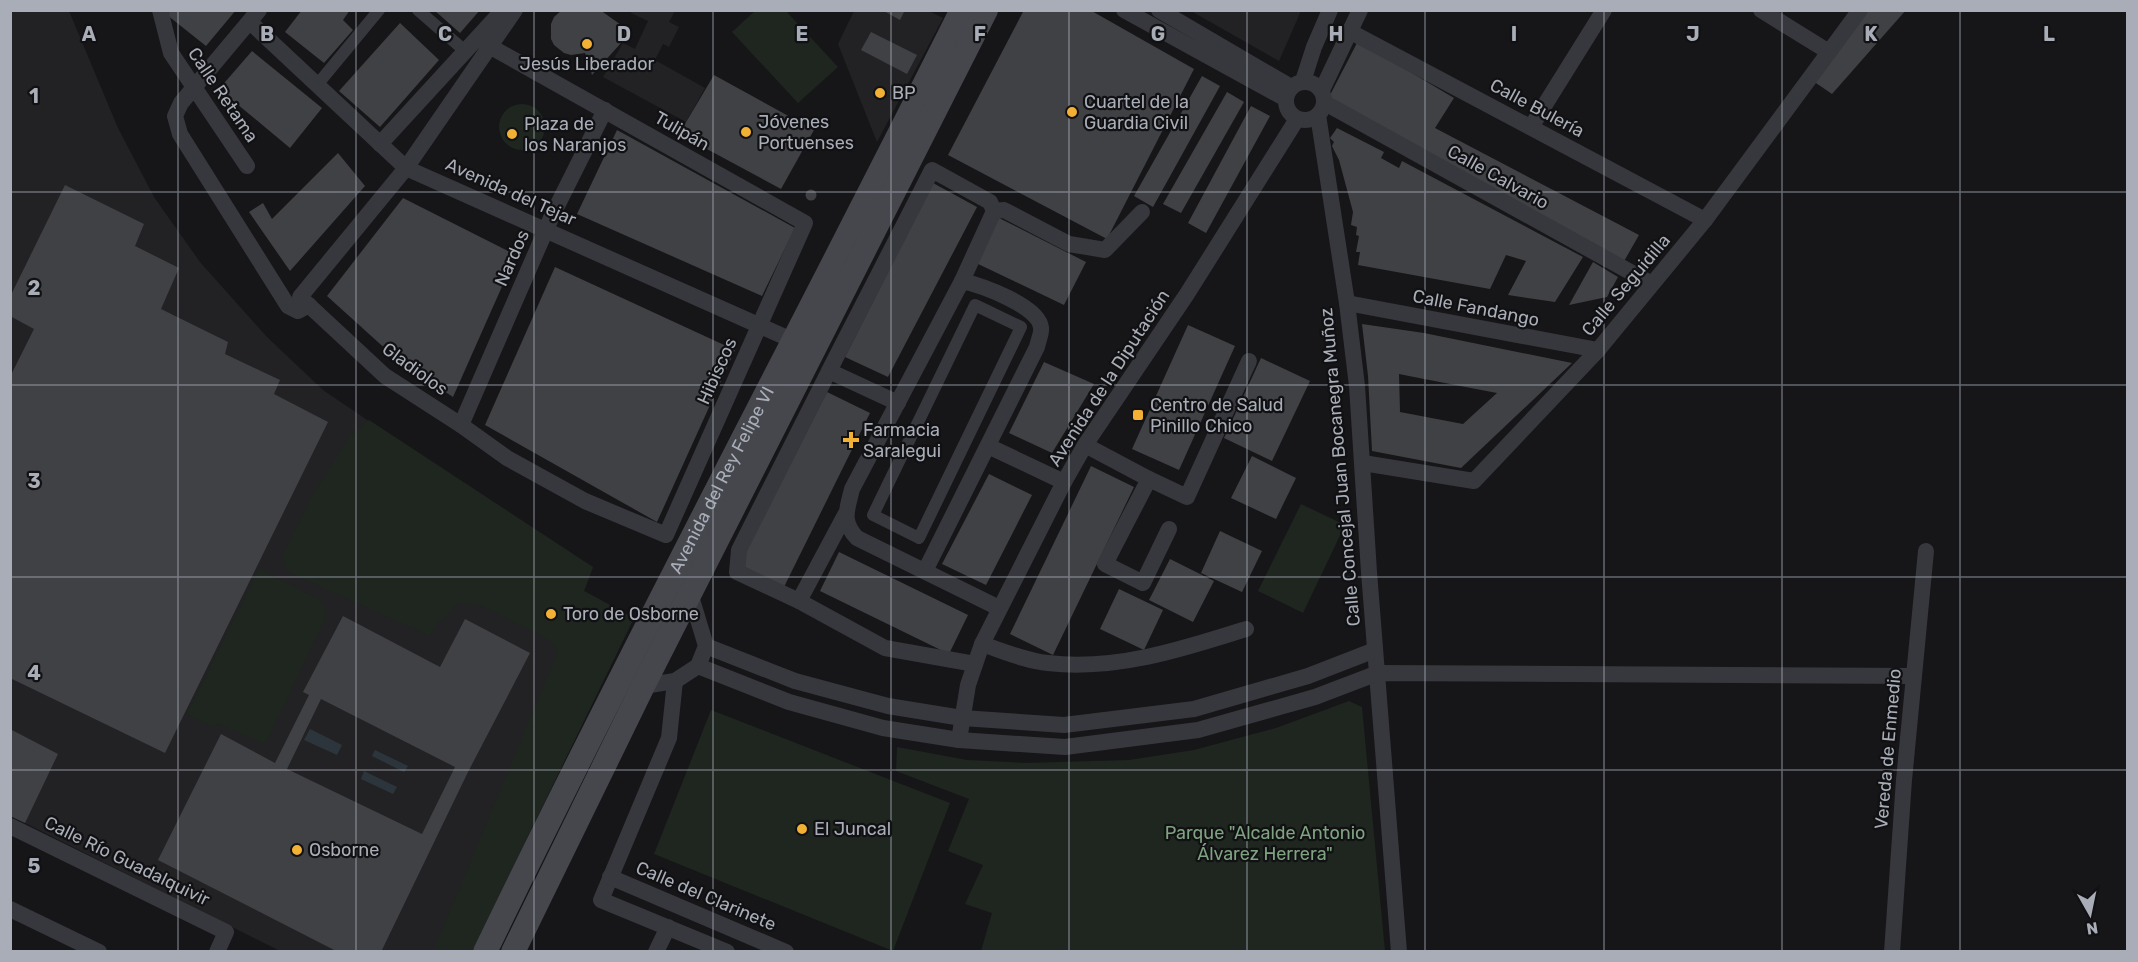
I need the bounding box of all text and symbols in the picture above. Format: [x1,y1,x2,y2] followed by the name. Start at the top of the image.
[82,22,97,46] text: A
[260,22,274,46] text: B
[438,22,452,46] text: C
[617,22,631,46] text: D
[796,22,808,46] text: E
[974,22,986,46] text: F
[1151,22,1165,46] text: G
[1329,22,1343,46] text: H
[1511,22,1517,46] text: I
[1686,22,1700,46] text: J
[1864,22,1878,46] text: K
[2043,22,2055,46] text: L
[580,37,594,51] marker: Jesús Liberador
[183,43,263,147] street label: Calle Retama
[520,53,655,75] place label: Jesús Liberador
[1486,74,1588,142] street label: Calle Bulería
[892,82,916,104] place label: BP
[29,84,39,108] text: 1
[873,86,887,100] marker: BP
[1084,91,1189,134] place label: Cuartel de la Guardia Civil
[1065,105,1079,119] marker: Cuartel de la Guardia Civil
[650,106,714,156] street label: Tulipán
[758,111,854,154] place label: Jóvenes Portuenses
[524,113,626,156] place label: Plaza de los Naranjos
[739,125,753,139] marker: Jóvenes Portuenses
[505,127,519,141] marker: Plaza de los Naranjos
[1443,140,1553,214] street label: Calle Calvario
[442,153,580,231] street label: Avenida del Tejar
[490,226,534,290] street label: Nardos
[1577,230,1675,340] street label: Calle Seguidilla
[28,276,41,300] text: 2
[1411,285,1541,331] street label: Calle Fandango
[1044,286,1174,470] street label: Avenida de la Diputación
[1315,307,1365,627] street label: Calle Concejal Juan Bocanegra Muñoz
[693,334,741,408] street label: Hibiscos
[378,338,452,400] street label: Gladiolos
[665,383,779,577] street label: Avenida del Rey Felipe VI
[1150,394,1284,437] place label: Centro de Salud Pinillo Chico
[1131,408,1145,422] marker: Centro de Salud Pinillo Chico
[863,419,941,462] place label: Farmacia Saralegui
[844,433,858,447] marker: Farmacia Saralegui
[27,469,41,493] text: 3
[563,603,699,625] place label: Toro de Osborne
[544,607,558,621] marker: Toro de Osborne
[27,661,41,685] text: 4
[1870,668,1906,830] street label: Vereda de Enmedio
[41,811,213,911] street label: Calle Río Guadalquivir
[814,818,891,840] place label: El Juncal
[795,822,809,836] marker: El Juncal
[1165,822,1365,865] park label: Parque "Alcalde Antonio Álvarez Herrera"
[309,839,379,861] place label: Osborne
[290,843,304,857] marker: Osborne
[28,854,41,878] text: 5
[633,857,779,935] street label: Calle del Clarinete
[2060,884,2120,944] north arrow
[2085,918,2099,939] text: N

